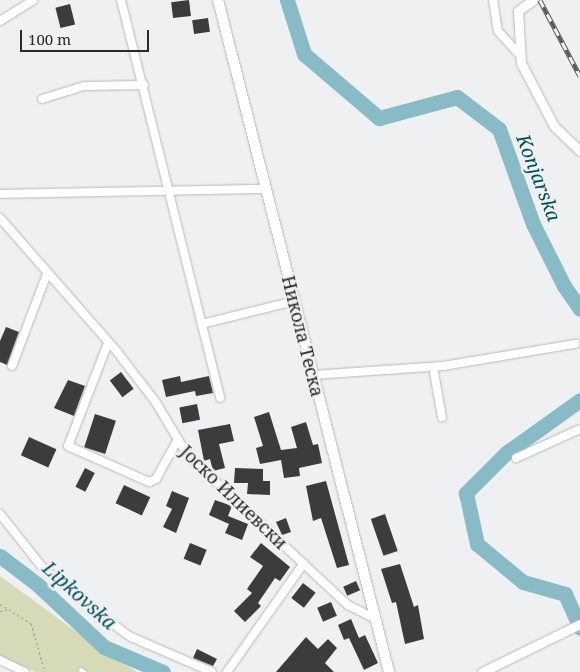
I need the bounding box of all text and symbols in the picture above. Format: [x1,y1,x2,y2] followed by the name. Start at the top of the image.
[22,20,151,52] scale bar
[28,29,71,49] text: 100 m
[511,131,565,225] water label: Konjarska
[278,273,328,399] street label: Никола Теска
[176,440,292,554] street label: Јоско Илиевски
[38,557,120,635] water label: Lipkovska

